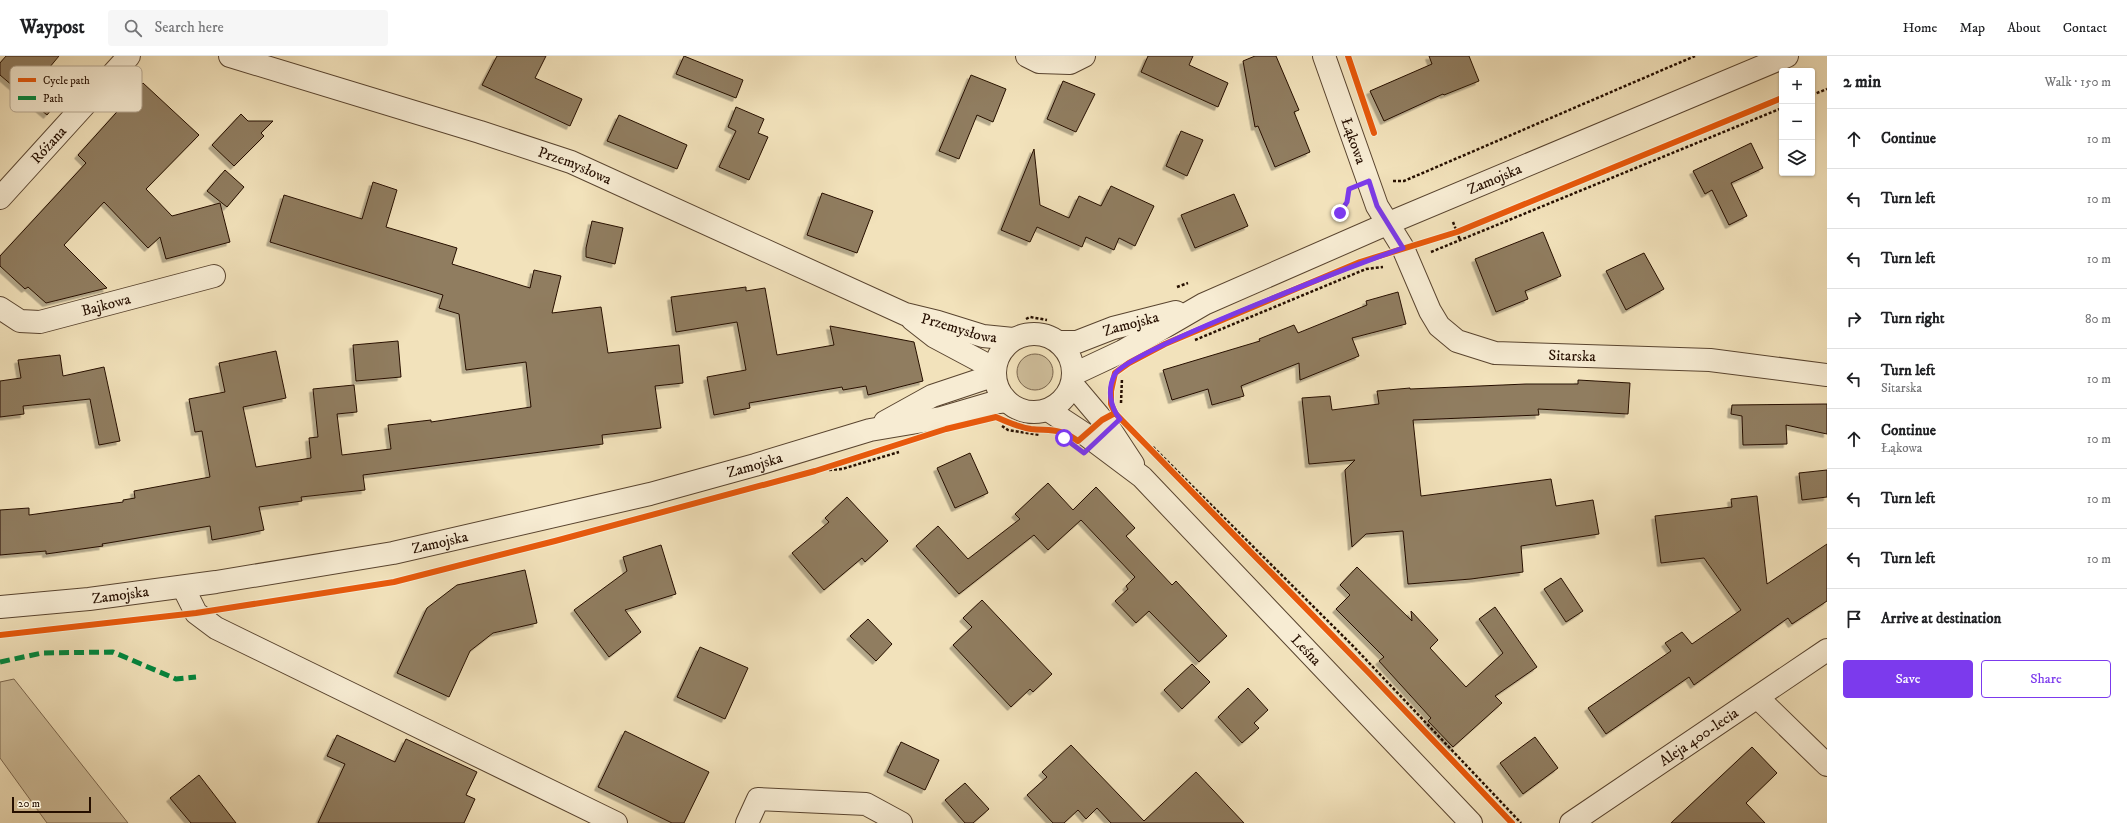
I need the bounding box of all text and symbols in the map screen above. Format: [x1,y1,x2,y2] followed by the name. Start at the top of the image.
[108,10,388,46] search box
[20,16,84,39] text: Waypost
[122,17,144,39] icon: search
[154,18,224,37] text: Search here
[1903,19,1937,37] text: Home
[1959,19,1985,37] text: Map
[2007,19,2041,37] text: About
[2063,19,2107,37] text: Contact
[10,66,142,112] legend
[1779,68,1815,176] map controls
[1779,68,1815,104] button: +
[1843,71,1881,93] text: 2 min
[43,74,90,88] text: Cycle path
[2045,74,2111,90] text: Walk · 150 m
[43,92,64,106] text: Path
[1779,104,1815,140] button: −
[1337,115,1371,167] street label: Łąkowa
[27,122,71,168] street label: Różana
[1843,128,1865,150] icon: ahead
[1881,129,1936,148] text: Continue
[2087,131,2111,147] text: 10 m
[1779,140,1815,176] button: layers
[535,143,615,190] street label: Przemysłowa
[1465,159,1525,199] street label: Zamojska
[1843,188,1865,210] icon: left
[1881,189,1935,208] text: Turn left
[2087,191,2111,207] text: 10 m
[1331,204,1349,222] route end
[1843,248,1865,270] icon: left
[1881,249,1935,268] text: Turn left
[2087,251,2111,267] text: 10 m
[79,289,133,321] street label: Bajkowa
[1100,308,1161,341] street label: Zamojska
[1843,308,1865,330] icon: right
[919,309,998,347] street label: Przemysłowa
[1881,309,1944,328] text: Turn right
[2085,311,2111,327] text: 80 m
[1548,346,1597,366] street label: Sitarska
[1881,361,1935,380] text: Turn left
[1843,368,1865,390] icon: left
[2087,371,2111,387] text: 10 m
[1881,380,1922,396] text: Sitarska
[1881,421,1936,440] text: Continue
[1843,428,1865,450] icon: ahead
[1055,429,1073,447] route start
[2087,431,2111,447] text: 10 m
[1881,440,1922,456] text: Łąkowa
[725,448,785,482] street label: Zamojska
[1843,488,1865,510] icon: left
[1881,489,1935,508] text: Turn left
[2087,491,2111,507] text: 10 m
[410,527,471,558] street label: Zamojska
[1843,548,1865,570] icon: left
[1881,549,1935,568] text: Turn left
[2087,551,2111,567] text: 10 m
[91,582,151,608] street label: Zamojska
[1843,608,1865,630] icon: arrive
[1881,609,2001,628] text: Arrive at destination
[1287,631,1326,670] street label: Leśna
[1843,660,1973,698] button: Save
[1981,660,2111,698] button: Share
[1656,703,1743,771] street label: Aleja 400-lecia
[12,795,91,814] scale bar
[18,797,40,811] text: 20 m

